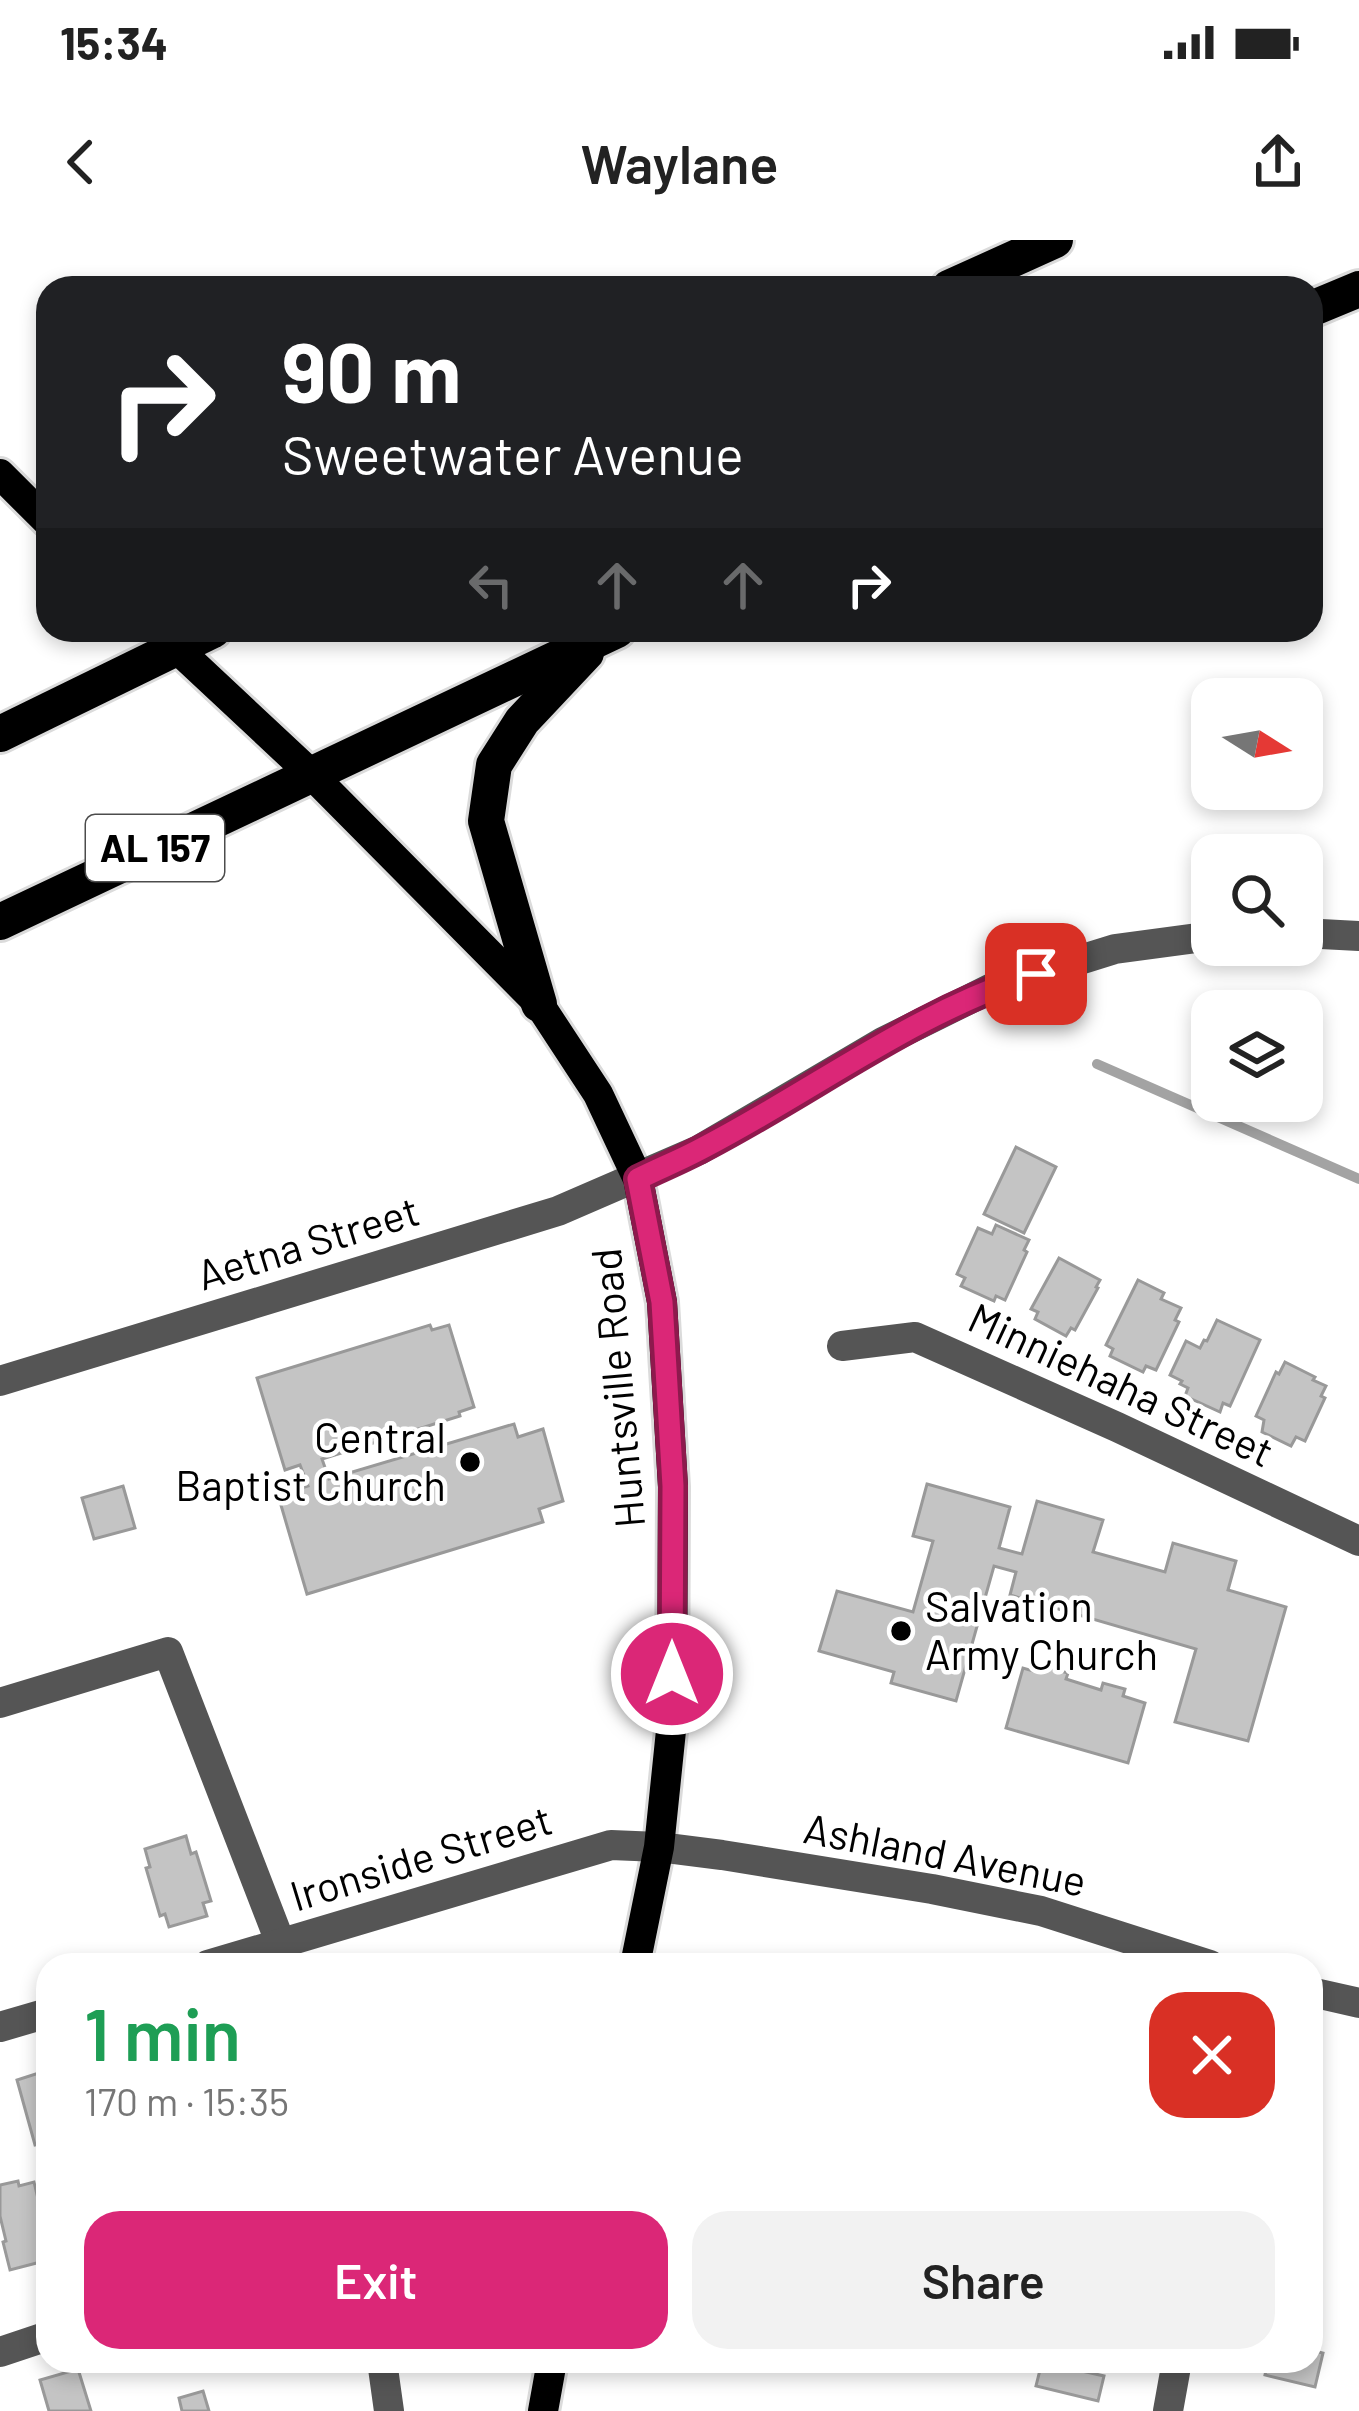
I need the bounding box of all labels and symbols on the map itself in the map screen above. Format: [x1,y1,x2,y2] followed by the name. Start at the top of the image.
[1191,678,1323,810] north arrow
[86,815,224,881] road number: AL 157
[985,923,1087,1025] pin
[190,1184,424,1299] street label: Aetna Street
[579,1246,653,1530] street label: Huntsville Road
[962,1291,1282,1476] street label: Minniehaha Street
[175,1411,446,1510] place label: Central Baptist Church
[457,1449,483,1475] marker: Central Baptist Church
[925,1580,1158,1679] place label: Salvation Army Church
[609,1611,735,1737] position arrow
[888,1618,914,1644] marker: Salvation Army Church
[284,1793,557,1920] street label: Ironside Street
[800,1801,1091,1905] street label: Ashland Avenue

